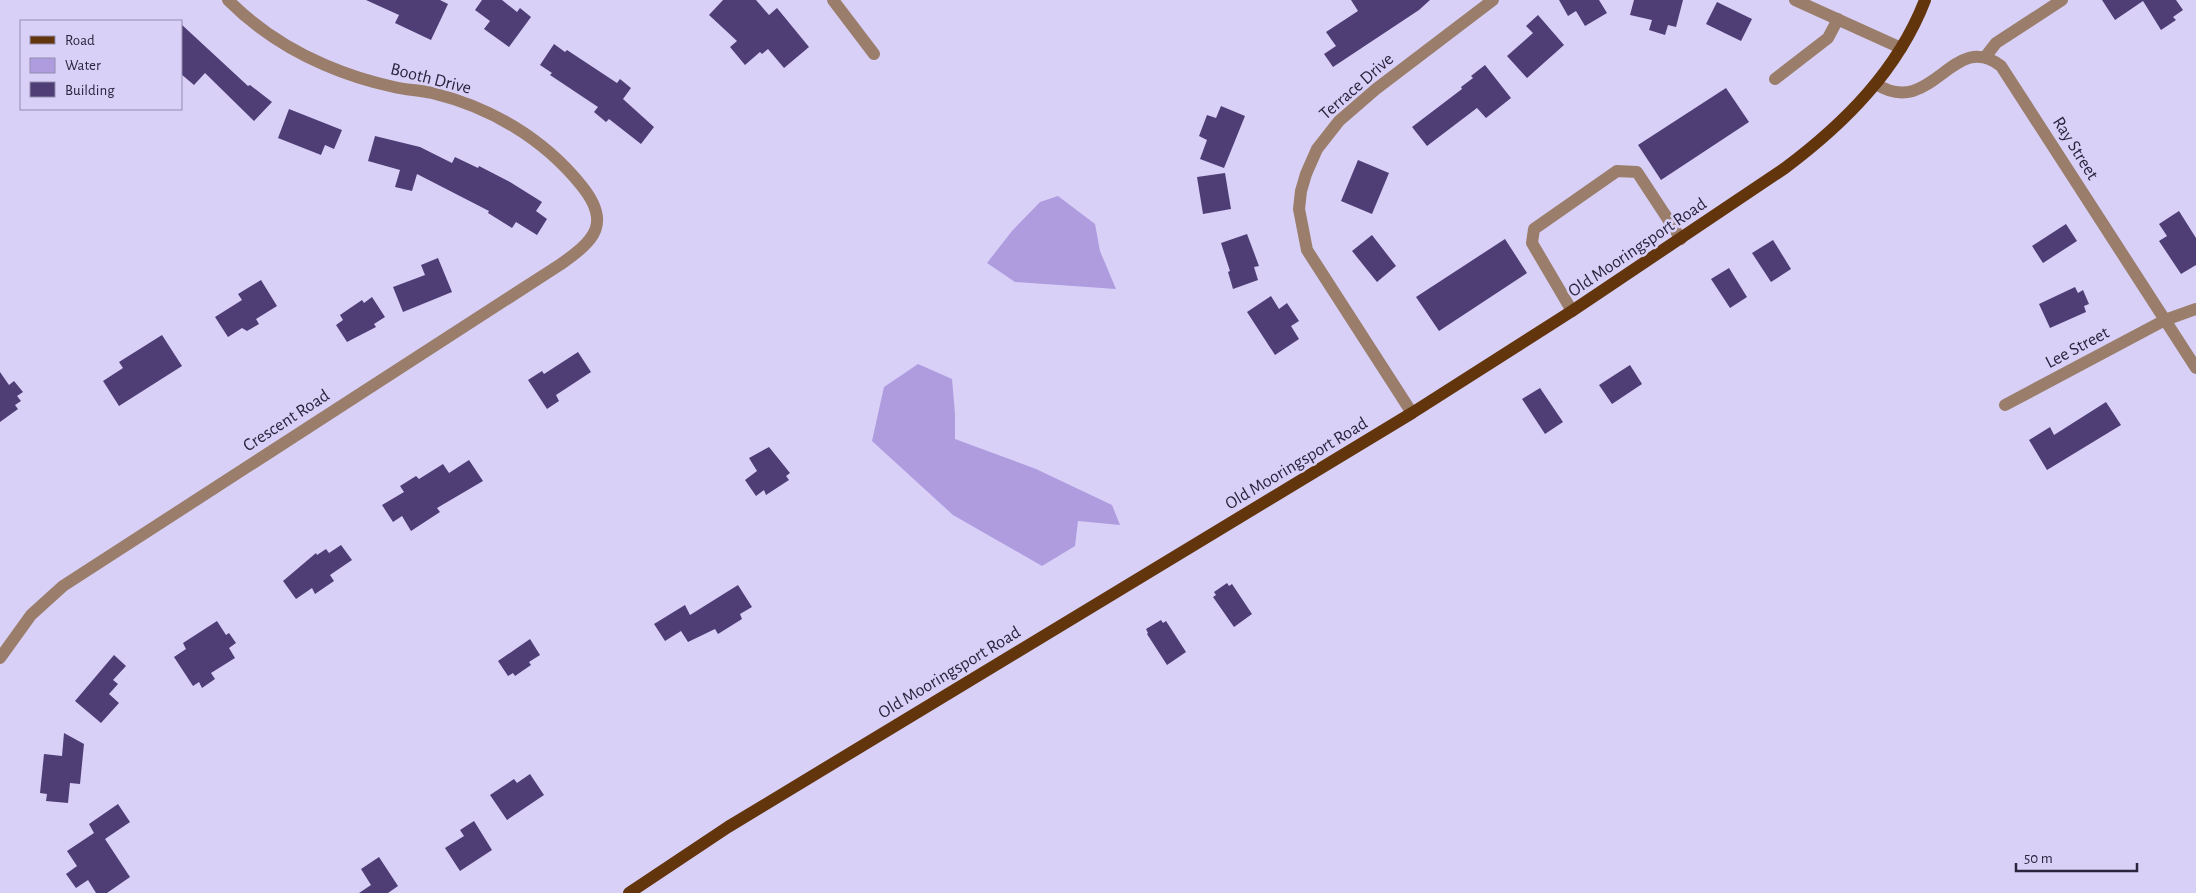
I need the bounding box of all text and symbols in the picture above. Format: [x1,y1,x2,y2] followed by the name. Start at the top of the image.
[20,20,182,110] legend
[65,33,95,48] text: Road
[1316,50,1397,124] street label: Terrace Drive
[65,58,101,73] text: Water
[388,60,473,98] street label: Booth Drive
[65,83,115,98] text: Building
[2049,114,2102,184] street label: Ray Street
[1565,195,1710,301] street label: Old Mooringsport Road
[2043,324,2112,372] street label: Lee Street
[240,386,333,455] street label: Crescent Road
[1222,414,1371,513] street label: Old Mooringsport Road
[875,623,1024,722] street label: Old Mooringsport Road
[2016,840,2137,872] scale bar
[2024,851,2053,866] text: 50 m

